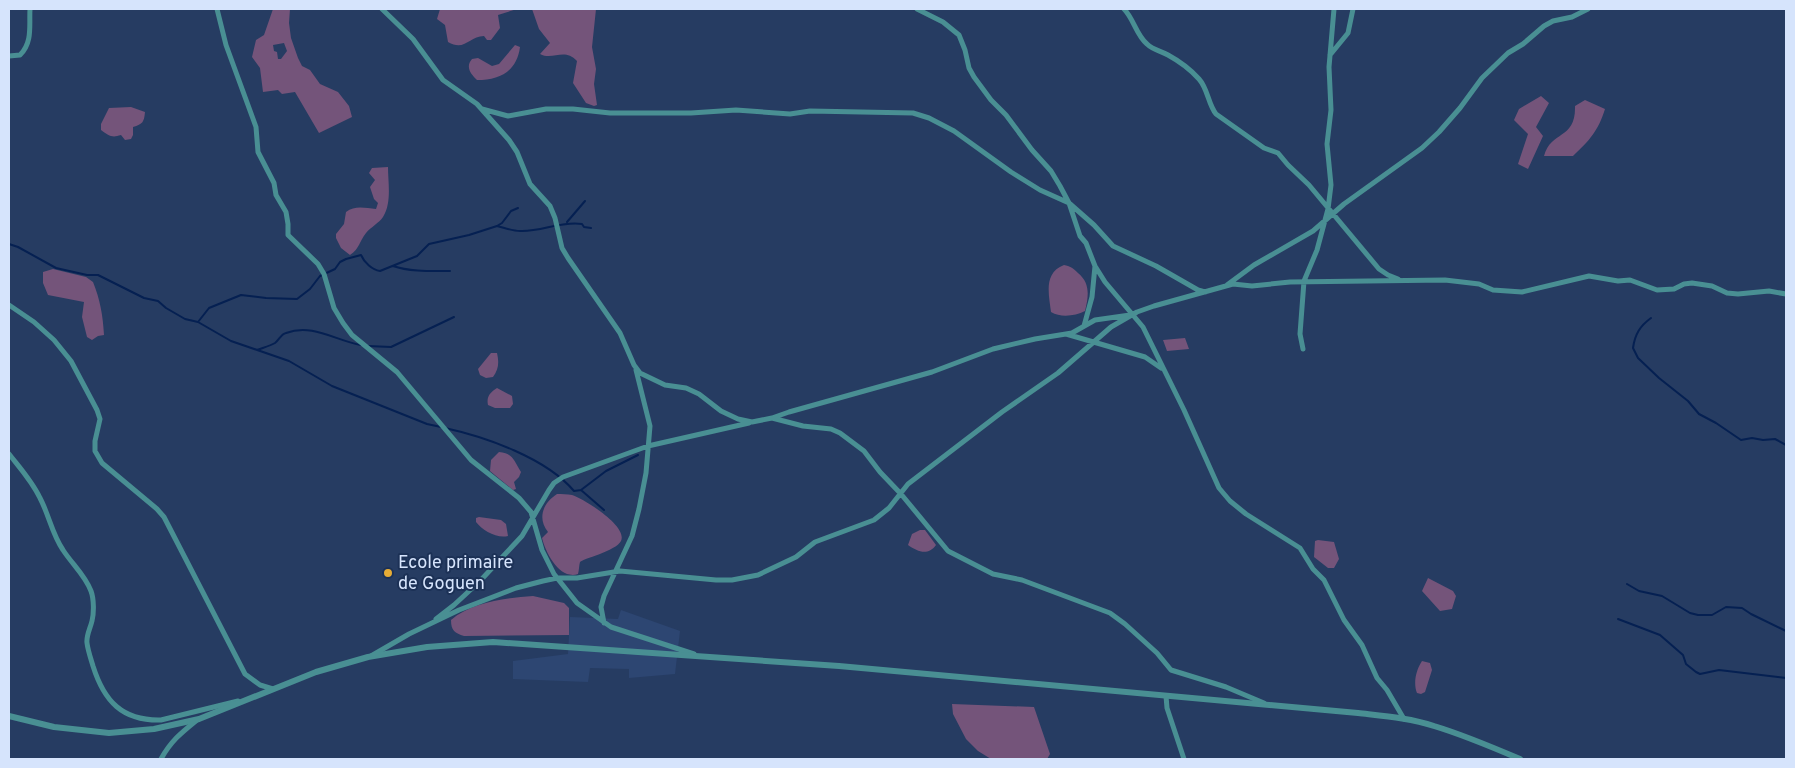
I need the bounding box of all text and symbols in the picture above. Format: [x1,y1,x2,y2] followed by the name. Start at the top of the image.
[398,552,513,596] place label: Ecole primaire de Goguen
[382,567,394,579] marker: Ecole primaire de Goguen

